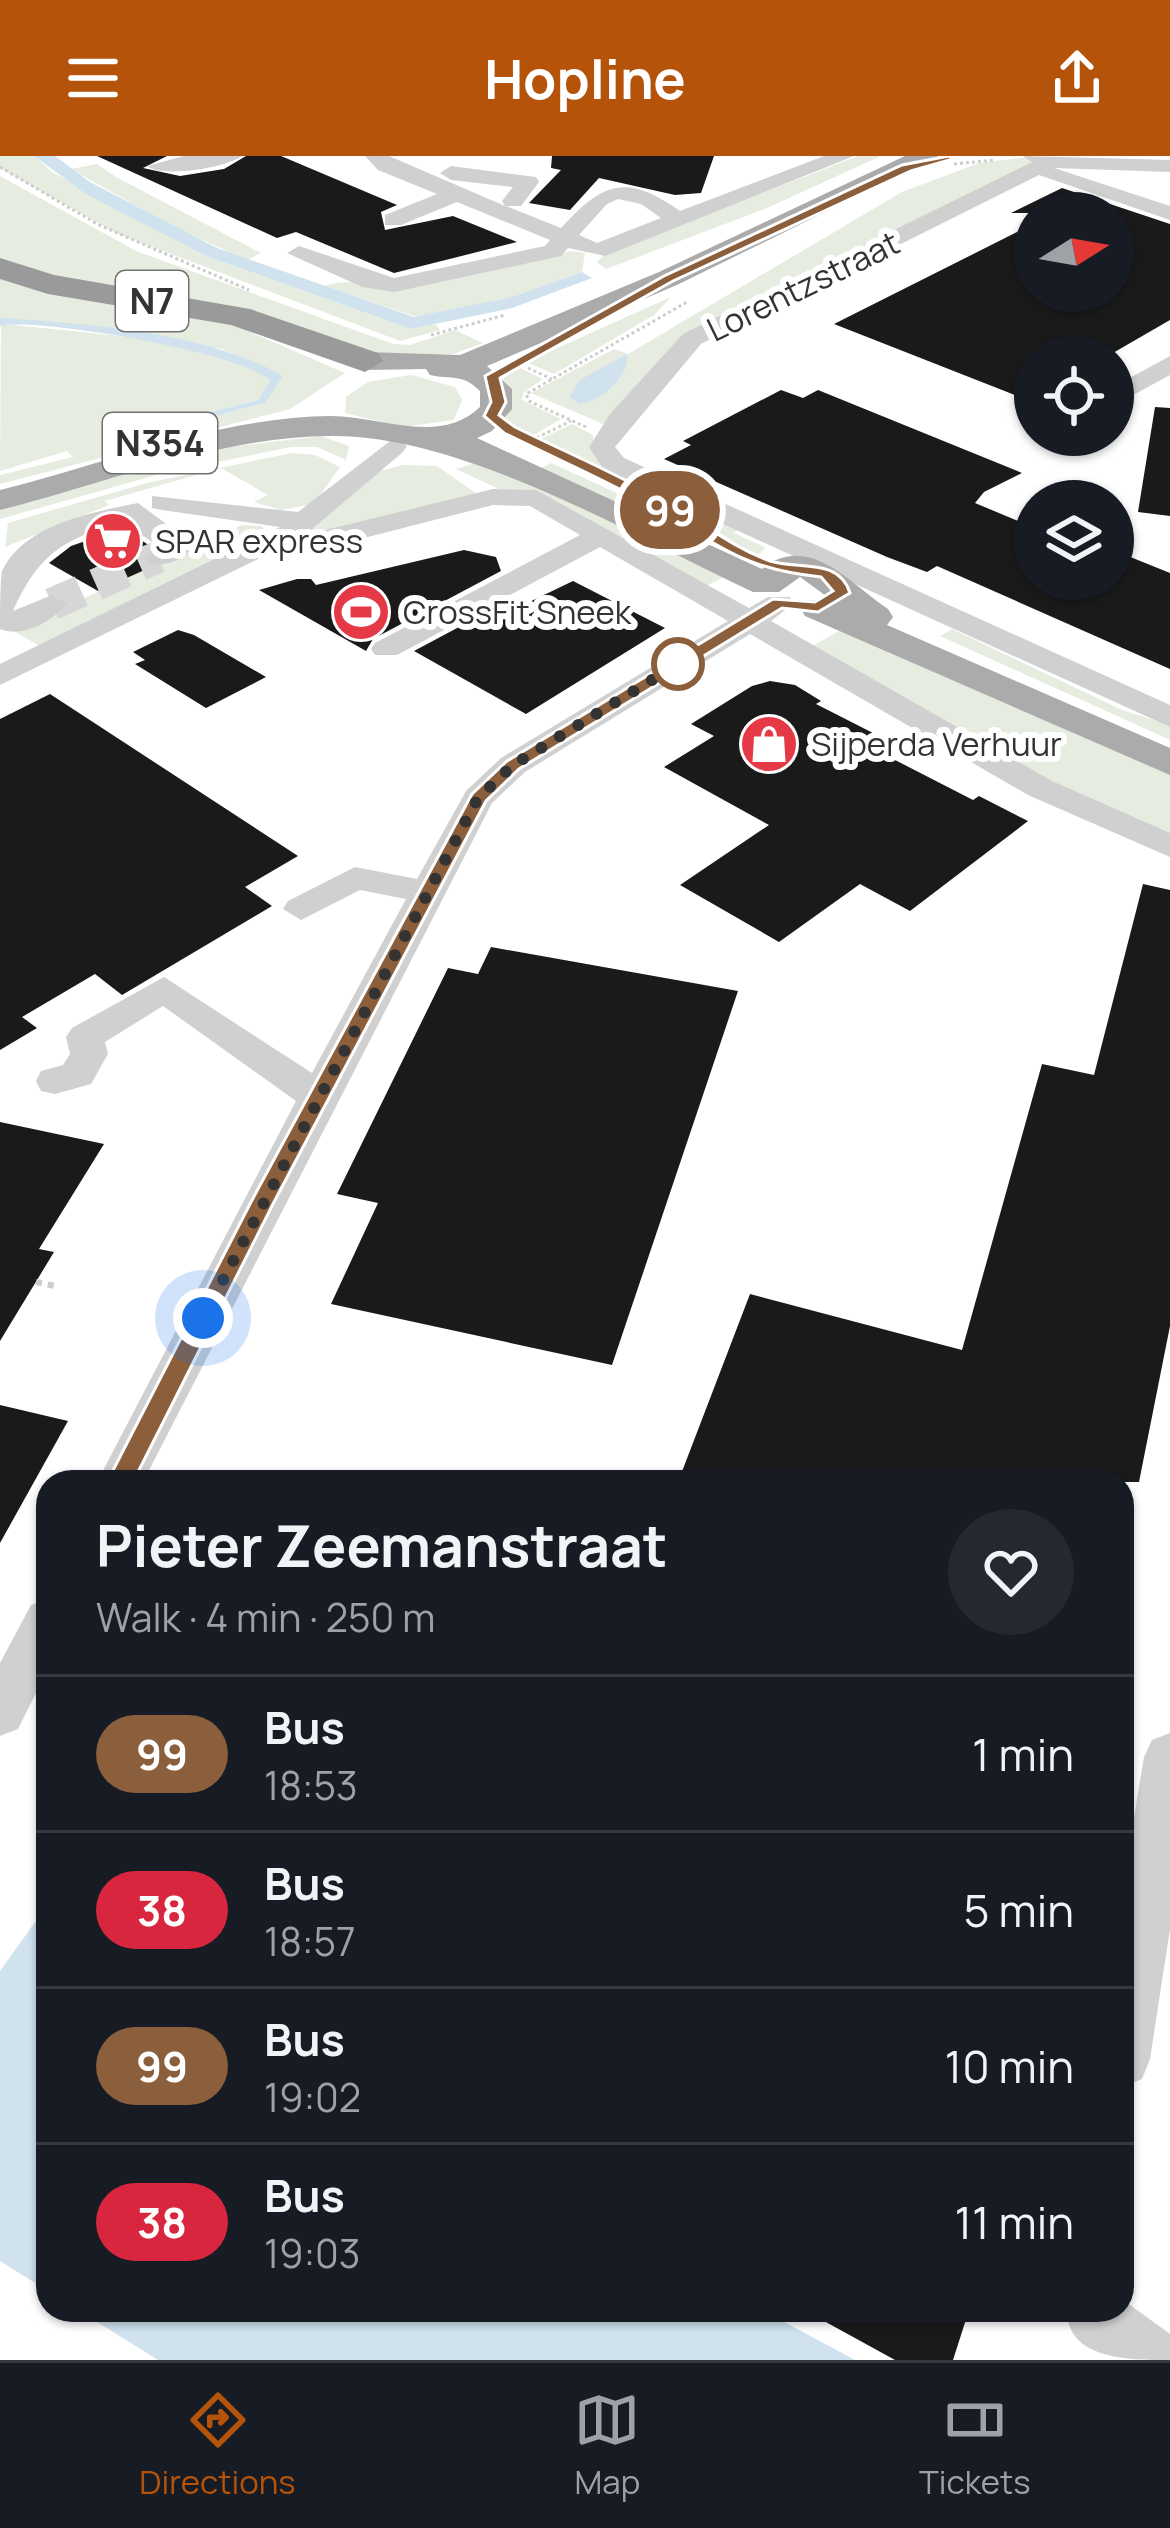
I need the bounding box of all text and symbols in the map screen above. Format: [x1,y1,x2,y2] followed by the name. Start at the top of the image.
[484,41,686,115] text: Hopline
[60,45,126,111] icon: menu
[1044,45,1110,111] icon: share
[1014,192,1134,312] north arrow
[1014,192,1134,600] map controls
[699,220,906,352] street label: Lorentzstraat
[116,271,188,331] road number: N7
[1014,336,1134,456] button: locate
[103,413,217,473] road number: N354
[616,471,724,549] line badge: 99
[1014,480,1134,600] button: layers
[644,481,696,539] text: 99
[82,510,144,572] supermarket icon: SPAR express
[155,518,363,563] place label: SPAR express
[330,581,392,643] sports icon: CrossFit Sneek
[403,589,633,634] place label: CrossFit Sneek
[653,639,703,689] unlabelled marker
[738,713,800,775] shop icon: Sijperda Verhuur
[811,721,1062,766] place label: Sijperda Verhuur
[173,1288,233,1348] your location
[96,1506,668,1584] text: Pieter Zeemanstraat
[948,1509,1074,1635] button: heart
[96,1590,435,1644] text: Walk · 4 min · 250 m
[264,1696,345,1758] text: Bus
[972,1723,1074,1785] text: 1 min
[136,1725,188,1783] text: 99
[264,1758,358,1812] text: 18:53
[264,1852,345,1914] text: Bus
[964,1879,1074,1941] text: 5 min
[137,1881,187,1939] text: 38
[264,1914,356,1968] text: 18:57
[264,2008,345,2070] text: Bus
[945,2035,1074,2097] text: 10 min
[136,2037,188,2095] text: 99
[264,2070,361,2124] text: 19:02
[264,2164,345,2226] text: Bus
[955,2191,1074,2253] text: 11 min
[137,2193,187,2251] text: 38
[264,2226,360,2280] text: 19:03
[139,2387,296,2504] tab: Directions
[574,2387,640,2504] tab: Map
[919,2387,1031,2504] tab: Tickets

